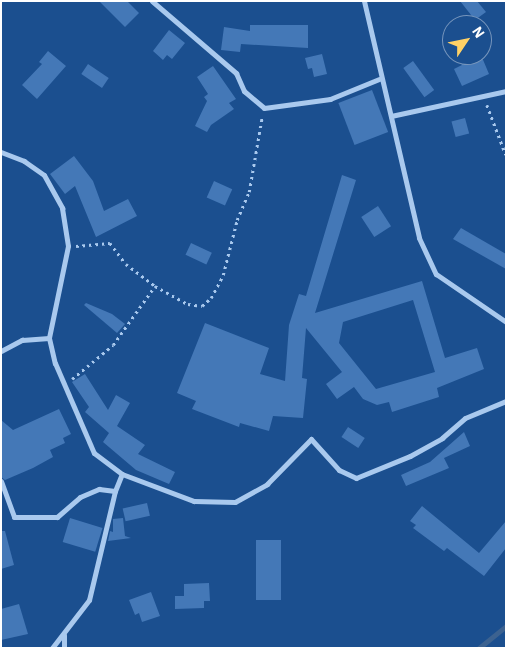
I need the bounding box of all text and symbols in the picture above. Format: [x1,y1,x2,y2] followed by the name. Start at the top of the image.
[442,15,492,65] north arrow
[468,23,489,41] text: N

